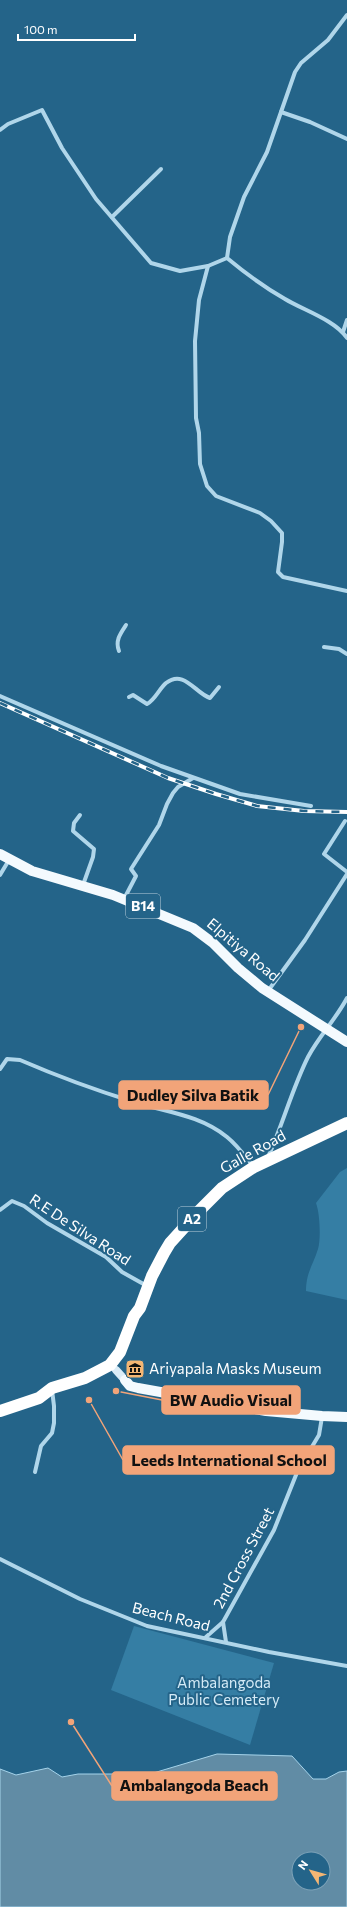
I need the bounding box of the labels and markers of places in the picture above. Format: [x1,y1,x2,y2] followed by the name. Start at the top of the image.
[119,1081,268,1109] callout: Dudley Silva Batik
[124,1358,146,1380] museum icon: Ariyapala Masks Museum
[149,1359,322,1377] place label: Ariyapala Masks Museum
[162,1386,300,1414] callout: BW Audio Visual
[123,1446,334,1474] callout: Leeds International School
[112,1772,277,1800] callout: Ambalangoda Beach

